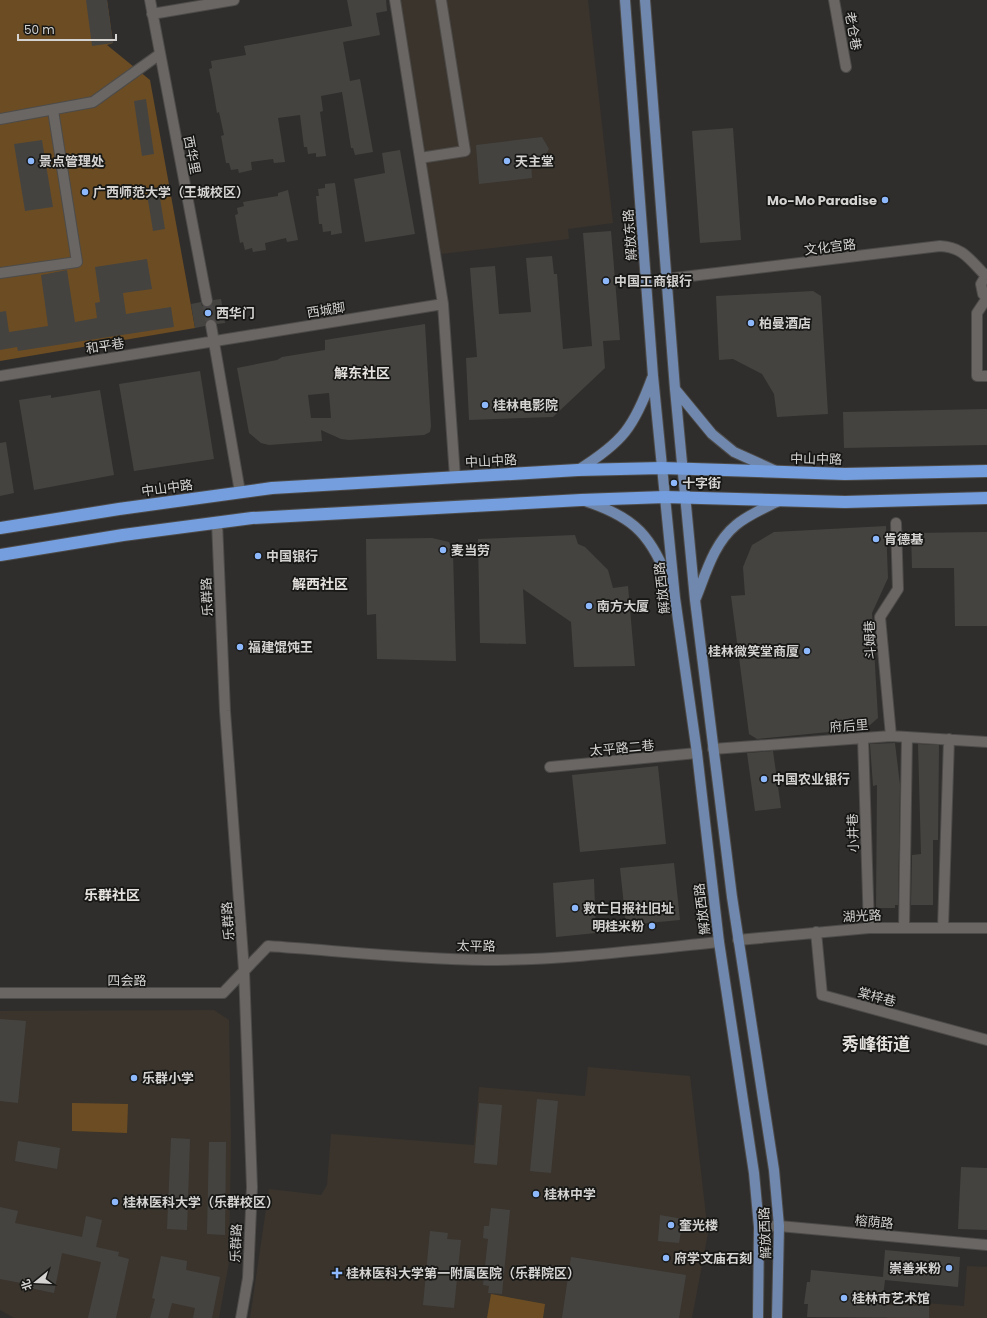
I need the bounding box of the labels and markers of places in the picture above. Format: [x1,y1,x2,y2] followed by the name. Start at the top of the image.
[39,152,104,171] place label: 景点管理处
[515,152,554,171] place label: 天主堂
[26,156,36,166] marker: 景点管理处
[502,156,512,166] marker: 天主堂
[93,183,249,202] place label: 广西师范大学（王城校区）
[80,187,90,197] marker: 广西师范大学（王城校区）
[767,191,877,210] place label: Mo-Mo Paradise
[880,195,890,205] marker: Mo-Mo Paradise
[614,272,692,291] place label: 中国工商银行
[601,276,611,286] marker: 中国工商银行
[216,304,255,323] place label: 西华门
[203,308,213,318] marker: 西华门
[759,314,811,333] place label: 柏曼酒店
[746,318,756,328] marker: 柏曼酒店
[493,396,558,415] place label: 桂林电影院
[480,400,490,410] marker: 桂林电影院
[682,474,721,493] place label: 十字街
[669,478,679,488] marker: 十字街
[884,530,924,549] place label: 肯德基
[871,534,881,544] marker: 肯德基
[451,541,490,560] place label: 麦当劳
[438,545,448,555] marker: 麦当劳
[266,547,318,566] place label: 中国银行
[253,551,263,561] marker: 中国银行
[597,597,649,616] place label: 南方大厦
[584,601,594,611] marker: 南方大厦
[248,638,313,657] place label: 福建馄饨王
[235,642,245,652] marker: 福建馄饨王
[708,642,799,661] place label: 桂林微笑堂商厦
[802,646,812,656] marker: 桂林微笑堂商厦
[772,770,850,789] place label: 中国农业银行
[759,774,769,784] marker: 中国农业银行
[583,899,674,918] place label: 救亡日报社旧址
[570,903,580,913] marker: 救亡日报社旧址
[592,917,644,936] place label: 明桂米粉
[647,921,657,931] marker: 明桂米粉
[142,1069,194,1088] place label: 乐群小学
[129,1073,139,1083] marker: 乐群小学
[544,1185,596,1204] place label: 桂林中学
[531,1189,541,1199] marker: 桂林中学
[123,1193,279,1212] place label: 桂林医科大学（乐群校区）
[110,1197,120,1207] marker: 桂林医科大学（乐群校区）
[679,1216,718,1235] place label: 奎光楼
[666,1220,676,1230] marker: 奎光楼
[674,1249,752,1268] place label: 府学文庙石刻
[661,1253,671,1263] marker: 府学文庙石刻
[889,1259,941,1278] place label: 崇善米粉
[944,1263,954,1273] marker: 崇善米粉
[346,1264,580,1283] place label: 桂林医科大学第一附属医院（乐群院区）
[331,1267,343,1279] marker: 桂林医科大学第一附属医院（乐群院区）
[852,1289,930,1308] place label: 桂林市艺术馆
[839,1293,849,1303] marker: 桂林市艺术馆

